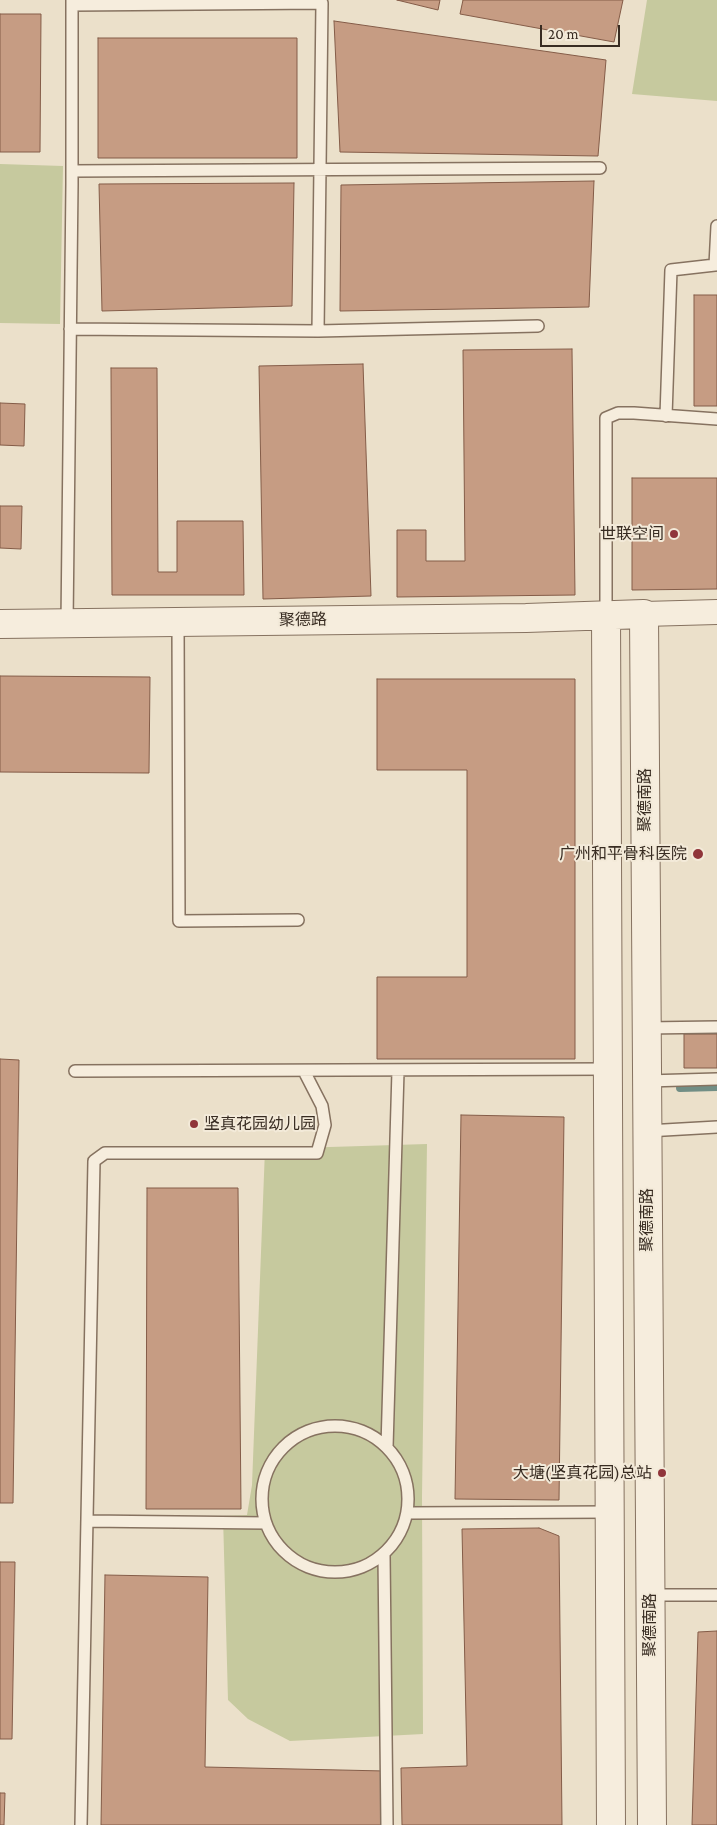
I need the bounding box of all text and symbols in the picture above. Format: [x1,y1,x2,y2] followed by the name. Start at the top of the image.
[542,15,622,47] scale bar
[548,26,579,42] text: 20 m
[600,524,664,544] place label: 世联空间
[668,528,680,540] marker: 世联空间
[279,610,327,630] street label: 聚德路
[635,768,655,832] street label: 聚德南路
[559,844,687,864] place label: 广州和平骨科医院
[691,847,705,861] marker: 广州和平骨科医院
[204,1114,316,1134] place label: 坚真花园幼儿园
[188,1118,200,1130] marker: 坚真花园幼儿园
[637,1188,657,1252] street label: 聚德南路
[513,1463,652,1483] place label: 大塘(坚真花园)总站
[656,1467,668,1479] marker: 大塘(坚真花园)总站
[640,1593,660,1657] street label: 聚德南路

